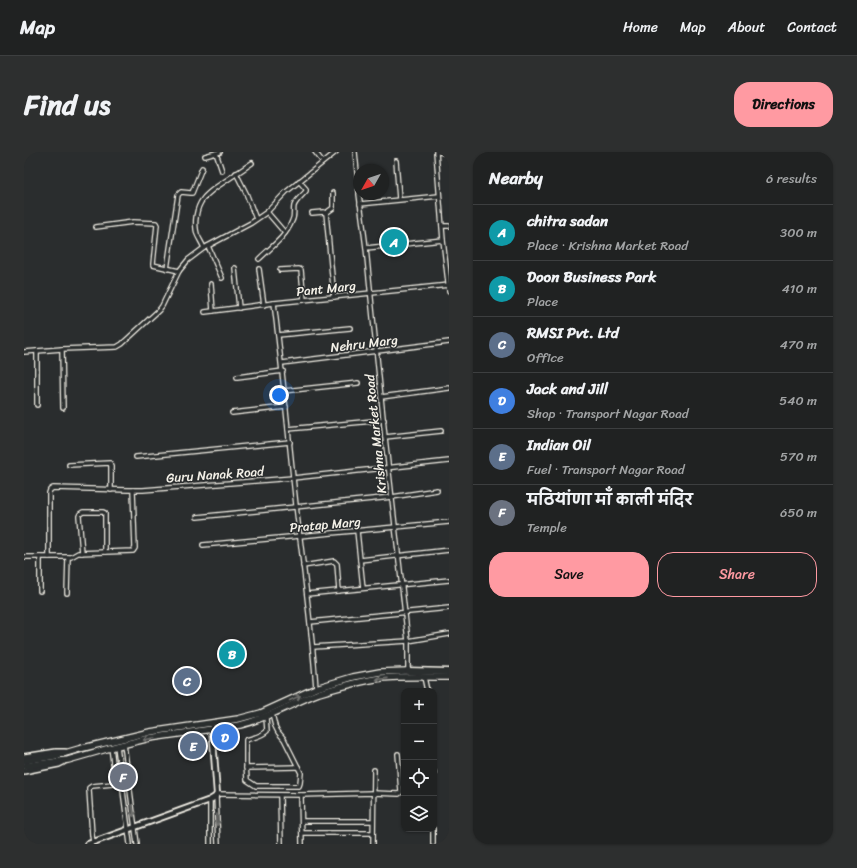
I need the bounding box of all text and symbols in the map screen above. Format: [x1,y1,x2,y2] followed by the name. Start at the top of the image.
[20,11,55,44] text: Map
[623,15,658,40] text: Home
[680,15,706,40] text: Map
[728,15,765,40] text: About
[787,15,837,40] text: Contact
[24,80,111,129] text: Find us
[734,82,833,127] button: Directions
[489,163,543,193] text: Nearby
[353,164,389,200] north arrow
[766,167,817,190] text: 6 results
[527,208,608,234] text: chitra sadan
[498,221,506,244] text: A
[780,221,817,244] text: 300 m
[381,227,407,257] pin: A
[527,234,688,257] text: Place · Krishna Market Road
[527,264,656,290] text: Doon Business Park
[295,274,358,303] street label: Pant Marg
[498,277,506,300] text: B
[782,277,817,300] text: 410 m
[527,290,558,313] text: Place
[527,320,619,346] text: RMSI Pvt. Ltd
[329,328,399,359] street label: Nehru Marg
[498,333,506,356] text: C
[780,333,817,356] text: 470 m
[527,346,564,369] text: Office
[358,372,393,495] street label: Krishna Market Road
[527,376,608,402] text: Jack and Jill
[269,385,289,405] your location
[498,389,506,412] text: D
[779,389,817,412] text: 540 m
[527,402,689,425] text: Shop · Transport Nagar Road
[527,432,591,458] text: Indian Oil
[498,445,506,468] text: E
[780,445,817,468] text: 570 m
[527,458,685,481] text: Fuel · Transport Nagar Road
[165,460,266,489] street label: Guru Nanak Road
[527,487,693,513] text: मठियांणा माँ काली मंदिर
[498,501,506,524] text: F
[780,501,817,524] text: 650 m
[289,510,362,539] street label: Pratap Marg
[527,516,567,539] text: Temple
[489,552,649,597] button: Save
[657,552,817,597] button: Share
[219,639,245,669] pin: B
[174,666,200,696] pin: C
[376,675,389,682] one-way arrow
[401,688,437,832] map controls
[401,688,437,724] button: +
[289,693,301,701] one-way arrow
[212,722,238,752] pin: D
[401,724,437,760] button: −
[180,731,206,761] pin: E
[143,735,156,743] one-way arrow
[401,760,437,796] button: locate
[110,762,136,792] pin: F
[401,796,437,832] button: layers
[129,804,137,817] one-way arrow
[213,813,221,826] one-way arrow

